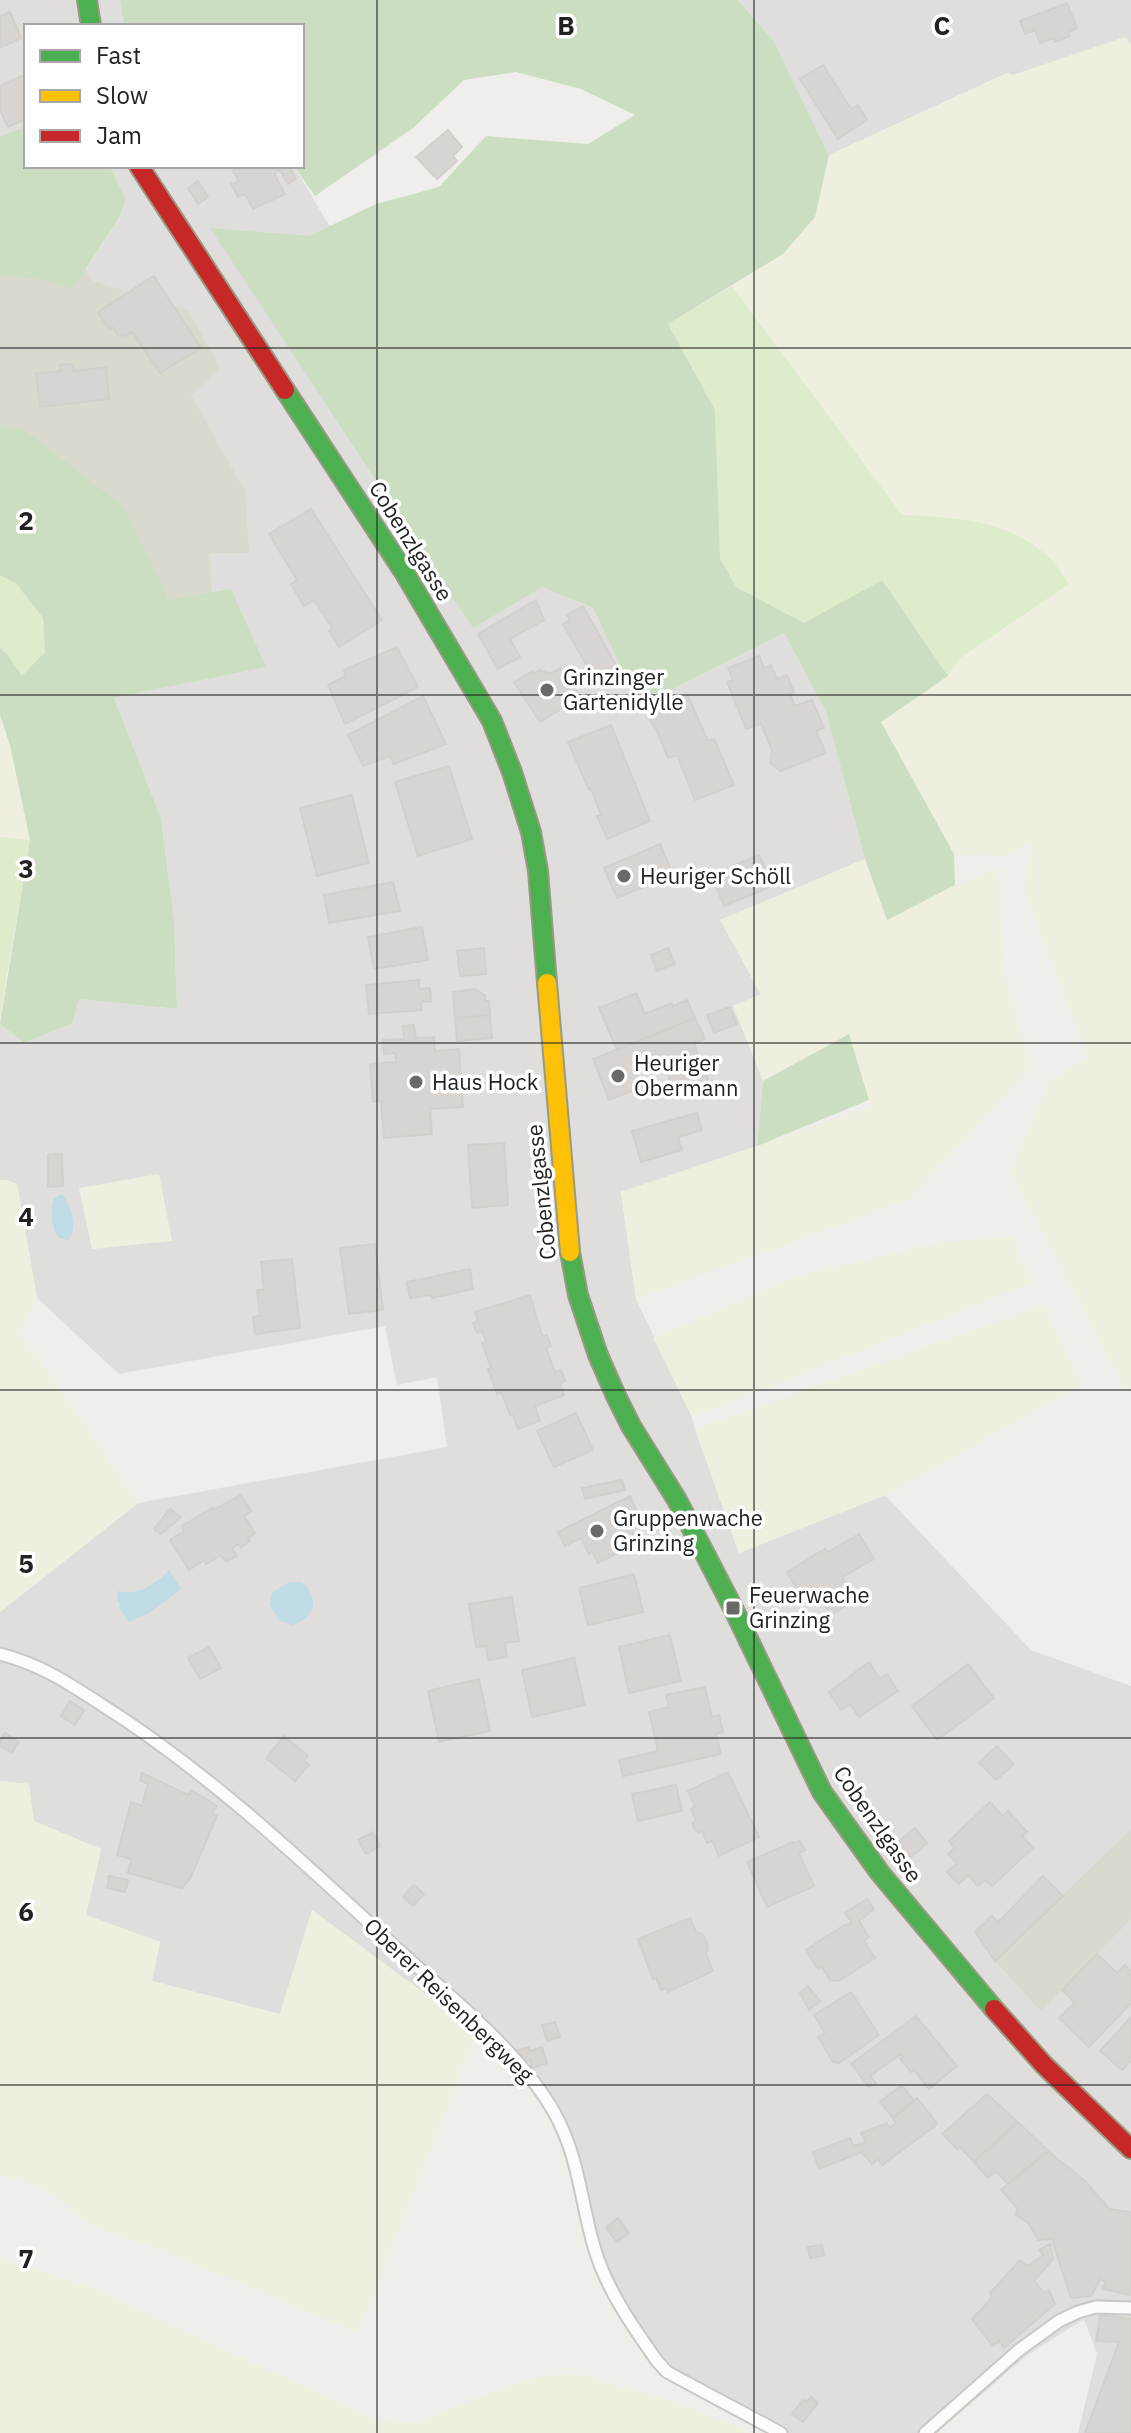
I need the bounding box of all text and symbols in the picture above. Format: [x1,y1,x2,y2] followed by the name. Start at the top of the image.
[557,8,575,42] text: B
[934,8,951,42] text: C
[24,24,304,168] legend
[96,39,141,71] text: Fast
[96,79,148,111] text: Slow
[96,119,142,151] text: Jam
[363,475,460,606] street label: Cobenzlgasse
[18,503,34,537] text: 2
[563,662,684,716] place label: Grinzinger Gartenidylle
[538,681,556,699] marker: Grinzinger Gartenidylle
[18,851,34,885] text: 3
[640,861,791,890] place label: Heuriger Schöll
[615,867,633,885] marker: Heuriger Schöll
[634,1048,738,1102] place label: Heuriger Obermann
[432,1067,539,1096] place label: Haus Hock
[609,1067,627,1085] marker: Heuriger Obermann
[407,1073,425,1091] marker: Haus Hock
[519,1123,562,1261] street label: Cobenzlgasse
[18,1199,34,1233] text: 4
[613,1503,763,1557] place label: Gruppenwache Grinzing
[588,1522,606,1540] marker: Gruppenwache Grinzing
[18,1546,34,1580] text: 5
[749,1580,870,1634] place label: Feuerwache Grinzing
[724,1599,742,1617] marker: Feuerwache Grinzing
[827,1760,929,1888] street label: Cobenzlgasse
[18,1894,34,1928] text: 6
[358,1911,541,2088] street label: Oberer Reisenbergweg
[18,2241,34,2275] text: 7

